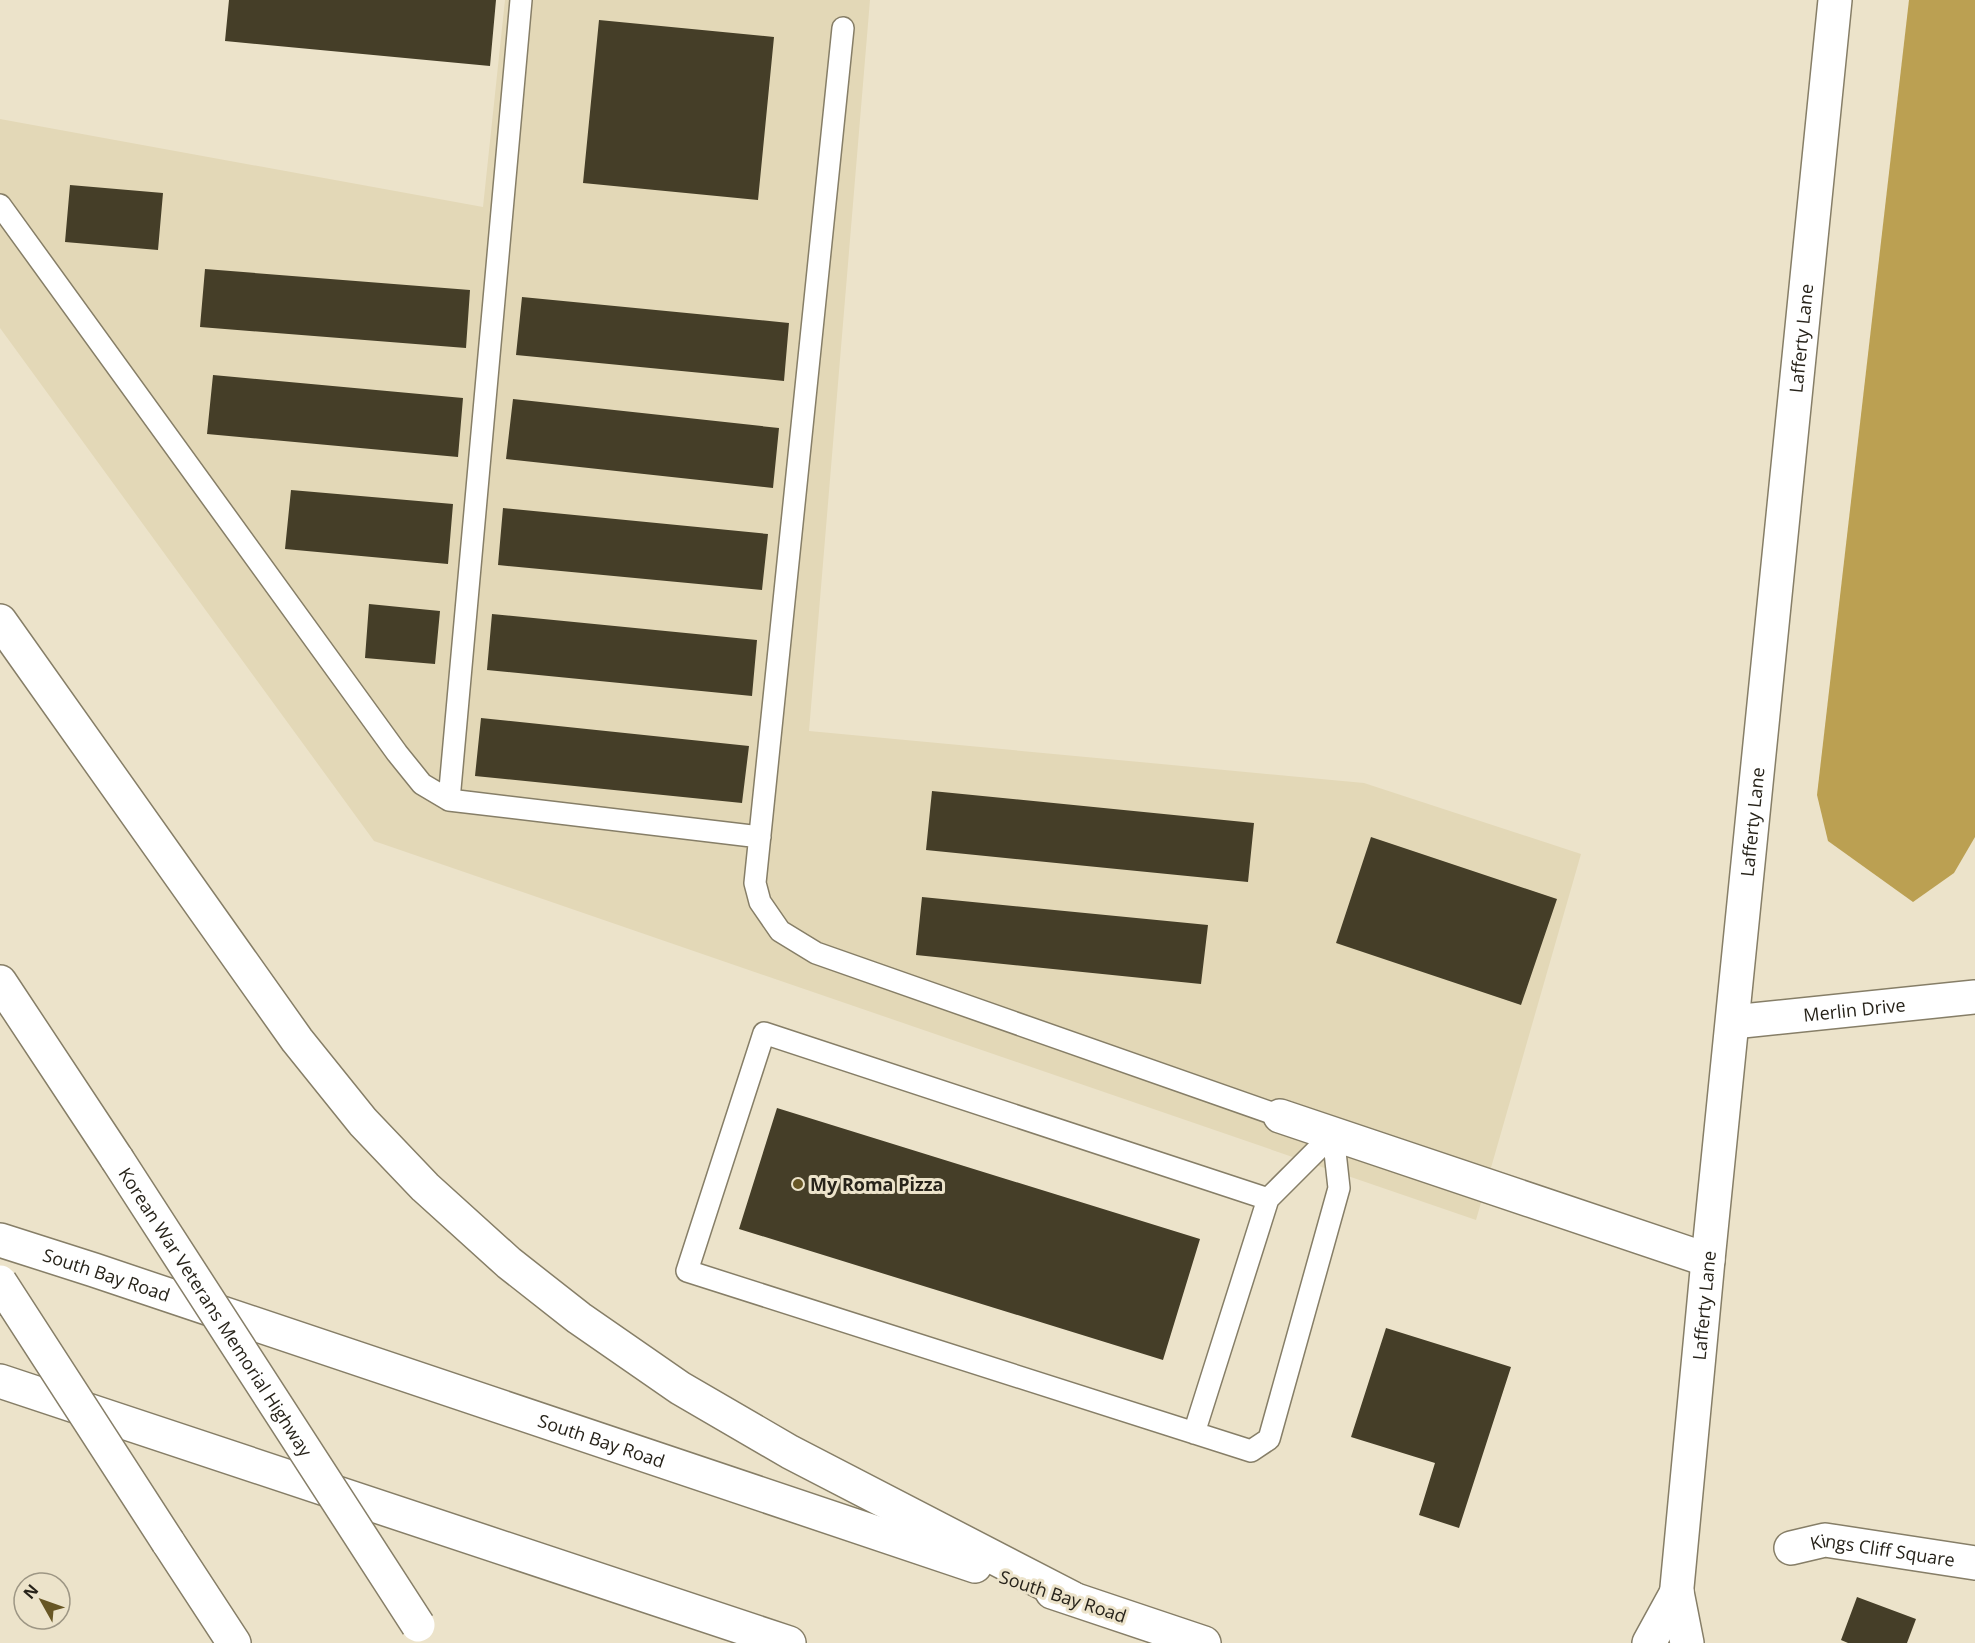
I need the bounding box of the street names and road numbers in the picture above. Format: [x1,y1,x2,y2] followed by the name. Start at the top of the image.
[1783,282,1818,394] street label: Lafferty Lane
[1735,766,1770,878] street label: Lafferty Lane
[1802,992,1907,1027] street label: Merlin Drive
[114,1163,318,1462] street label: Korean War Veterans Memorial Highway
[40,1243,173,1307] street label: South Bay Road
[1687,1250,1721,1361] street label: Lafferty Lane
[535,1408,668,1473] street label: South Bay Road
[1808,1528,1957,1572] street label: Kings Cliff Square
[996,1564,1130,1628] street label: South Bay Road

